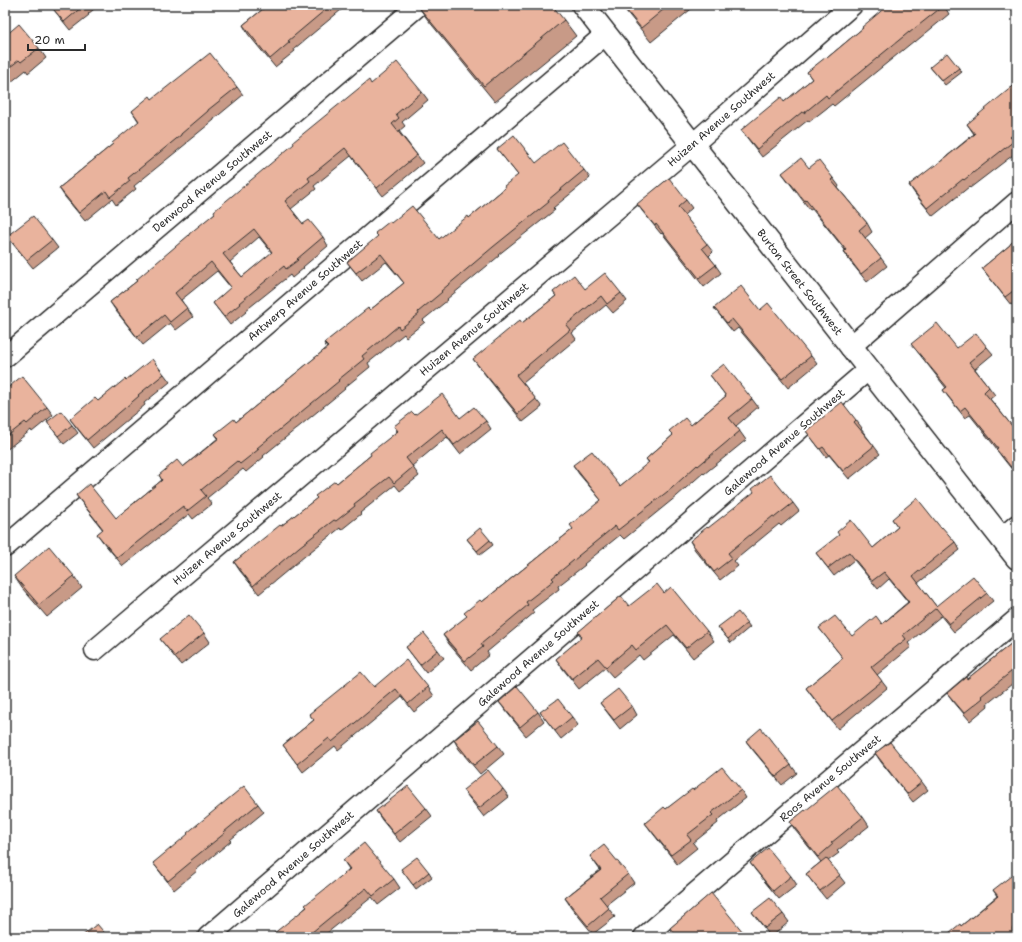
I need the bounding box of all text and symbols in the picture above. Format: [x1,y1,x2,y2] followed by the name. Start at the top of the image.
[28,26,85,52] scale bar
[34,32,65,48] text: 20 m
[664,68,779,170] street label: Huizen Avenue Southwest
[149,127,275,236] street label: Denwood Avenue Southwest
[753,226,846,339] street label: Burton Street Southwest
[245,236,366,345] street label: Antwerp Avenue Southwest
[417,279,532,380] street label: Huizen Avenue Southwest
[720,385,848,499] street label: Galewood Avenue Southwest
[170,488,285,589] street label: Huizen Avenue Southwest
[474,596,602,710] street label: Galewood Avenue Southwest
[776,731,884,825] street label: Roos Avenue Southwest
[229,807,357,921] street label: Galewood Avenue Southwest

